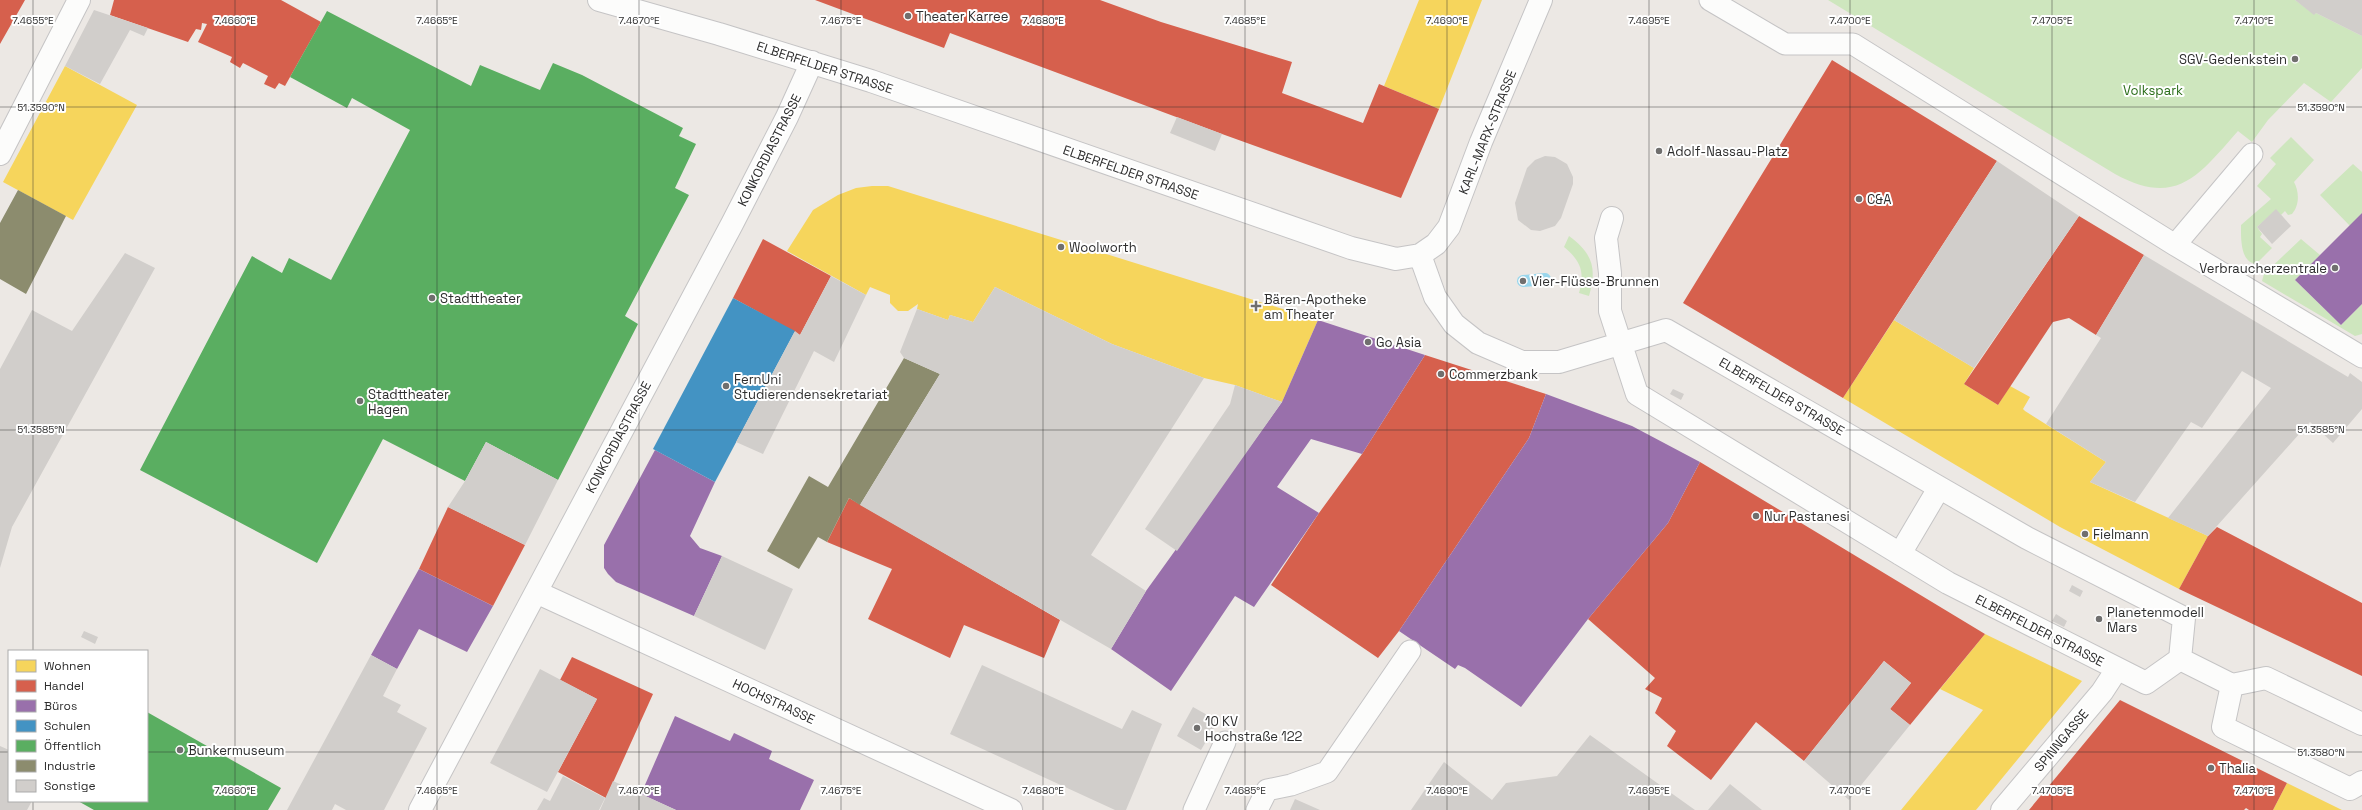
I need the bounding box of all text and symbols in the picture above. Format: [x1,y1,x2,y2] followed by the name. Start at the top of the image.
[916,8,1008,25] place label: Theater Karree
[903,11,913,21] marker: Theater Karree
[12,14,54,27] text: 7.4655°E
[214,14,256,27] text: 7.4660°E
[416,14,458,27] text: 7.4665°E
[618,14,660,27] text: 7.4670°E
[821,14,862,27] text: 7.4675°E
[1022,14,1064,27] text: 7.4680°E
[1224,14,1266,27] text: 7.4685°E
[1426,14,1468,27] text: 7.4690°E
[1628,14,1670,27] text: 7.4695°E
[1829,14,1871,27] text: 7.4700°E
[2032,14,2073,27] text: 7.4705°E
[2234,14,2274,27] text: 7.4710°E
[755,37,895,98] street label: ELBERFELDER STRASSE
[2179,51,2287,68] place label: SGV-Gedenkstein
[2290,54,2300,64] marker: SGV-Gedenkstein
[1455,67,1520,197] street label: KARL-MARX-STRASSE
[2123,82,2183,99] park label: Volkspark
[734,91,805,209] street label: KONKORDIASTRASSE
[17,101,65,114] text: 51.3590°N
[2297,101,2345,114] text: 51.3590°N
[1061,141,1201,204] street label: ELBERFELDER STRASSE
[1667,143,1788,160] place label: Adolf-Nassau-Platz
[1654,146,1664,156] marker: Adolf-Nassau-Platz
[1867,191,1891,208] place label: C&A
[1854,194,1864,204] marker: C&A
[1069,239,1137,256] place label: Woolworth
[1056,242,1066,252] marker: Woolworth
[2199,260,2327,277] place label: Verbraucherzentrale
[2330,263,2340,273] marker: Verbraucherzentrale
[1531,273,1659,290] place label: Vier-Flüsse-Brunnen
[1518,276,1528,286] marker: Vier-Flüsse-Brunnen
[440,290,521,307] place label: Stadttheater
[1264,291,1366,323] place label: Bären-Apotheke am Theater
[427,293,437,303] marker: Stadttheater
[1251,301,1261,311] marker: Bären-Apotheke am Theater
[1376,334,1422,351] place label: Go Asia
[1363,337,1373,347] marker: Go Asia
[1716,354,1848,439] street label: ELBERFELDER STRASSE
[1449,366,1538,383] place label: Commerzbank
[1436,369,1446,379] marker: Commerzbank
[734,371,888,403] place label: FernUni Studierendensekretariat
[582,378,655,496] street label: KONKORDIASTRASSE
[721,381,731,391] marker: FernUni Studierendensekretariat
[368,386,449,418] place label: Stadttheater Hagen
[355,396,365,406] marker: Stadttheater Hagen
[17,423,65,436] text: 51.3585°N
[2297,423,2345,436] text: 51.3585°N
[1764,508,1850,525] place label: Nur Pastanesi
[1751,511,1761,521] marker: Nur Pastanesi
[2093,526,2149,543] place label: Fielmann
[2080,529,2090,539] marker: Fielmann
[1973,591,2107,670] street label: ELBERFELDER STRASSE
[2107,604,2204,636] place label: Planetenmodell Mars
[2094,614,2104,624] marker: Planetenmodell Mars
[8,650,148,802] legend
[44,658,91,674] text: Wohnen
[730,675,818,728] street label: HOCHSTRASSE
[44,678,84,694] text: Handel
[44,698,77,714] text: Büros
[2030,706,2092,775] street label: SPINNGASSE
[1205,713,1303,745] place label: 10 KV Hochstraße 122
[44,718,91,734] text: Schulen
[1192,723,1202,733] marker: 10 KV Hochstraße 122
[44,738,101,754] text: Öffentlich
[188,742,284,759] place label: Bunkermuseum
[175,745,185,755] marker: Bunkermuseum
[2297,746,2345,759] text: 51.3580°N
[44,758,96,774] text: Industrie
[2219,760,2256,777] place label: Thalia
[2206,763,2216,773] marker: Thalia
[44,778,96,794] text: Sonstige
[214,784,256,797] text: 7.4660°E
[416,784,458,797] text: 7.4665°E
[618,784,660,797] text: 7.4670°E
[821,784,862,797] text: 7.4675°E
[1022,784,1064,797] text: 7.4680°E
[1224,784,1266,797] text: 7.4685°E
[1426,784,1468,797] text: 7.4690°E
[1628,784,1670,797] text: 7.4695°E
[1829,784,1871,797] text: 7.4700°E
[2032,784,2073,797] text: 7.4705°E
[2234,784,2274,797] text: 7.4710°E

